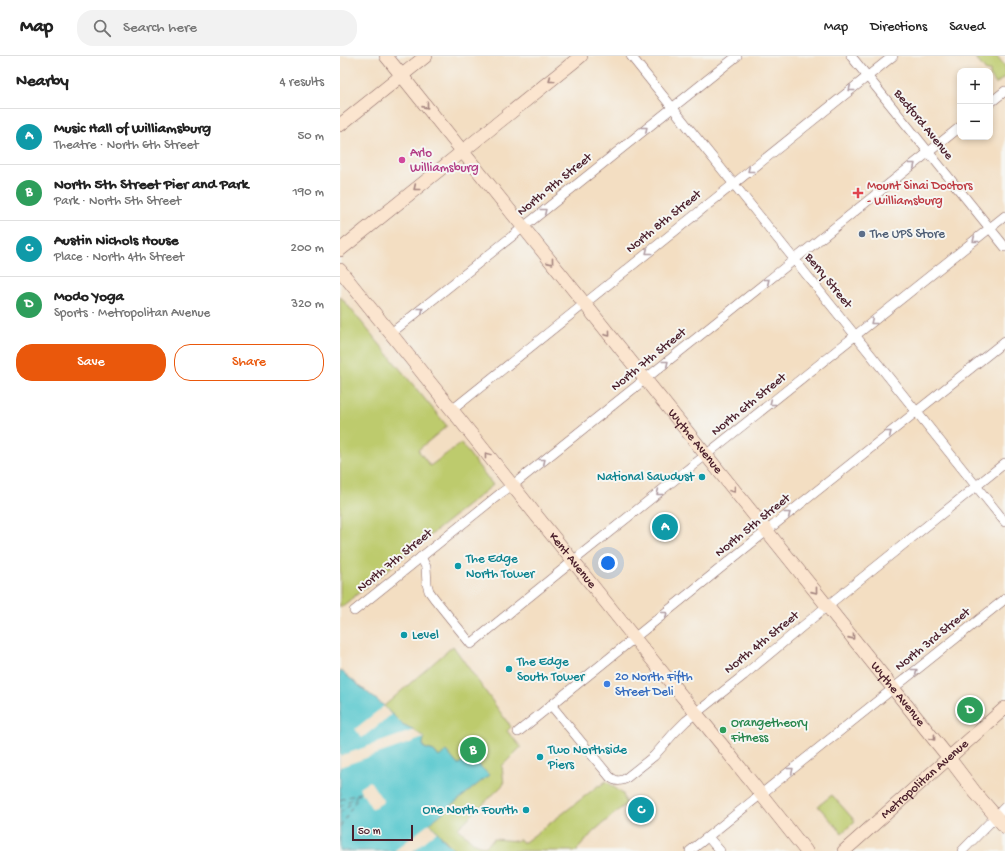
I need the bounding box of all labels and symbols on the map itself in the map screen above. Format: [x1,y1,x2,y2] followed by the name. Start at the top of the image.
[548,76,555,83] one-way arrow
[849,85,856,92] one-way arrow
[889,86,956,163] street label: Bedford Avenue
[422,102,429,109] one-way arrow
[641,127,648,134] one-way arrow
[410,146,479,176] place label: Arlo Williamsburg
[515,149,597,220] street label: North 9th Street
[397,155,407,165] marker: Arlo Williamsburg
[908,163,915,170] one-way arrow
[747,166,754,173] one-way arrow
[867,179,974,209] place label: Mount Sinai Doctors - Williamsburg
[414,183,421,190] one-way arrow
[623,186,706,257] street label: North 8th Street
[852,187,864,199] marker: Mount Sinai Doctors - Williamsburg
[539,208,546,215] one-way arrow
[869,227,945,242] place label: The UPS Store
[857,229,867,239] marker: The UPS Store
[972,236,979,243] one-way arrow
[646,247,653,254] one-way arrow
[801,250,856,313] street label: Berry Street
[547,258,554,265] one-way arrow
[763,279,770,286] one-way arrow
[416,307,423,314] one-way arrow
[871,317,878,324] one-way arrow
[609,324,691,395] street label: North 7th Street
[604,329,611,336] one-way arrow
[661,360,668,367] one-way arrow
[709,369,791,440] street label: North 6th Street
[769,398,776,405] one-way arrow
[665,406,726,477] street label: Wythe Avenue
[885,431,892,438] one-way arrow
[485,452,492,459] one-way arrow
[538,459,545,466] one-way arrow
[597,470,696,485] place label: National Sawdust
[697,472,707,482] marker: National Sawdust
[729,485,736,492] one-way arrow
[657,488,664,495] one-way arrow
[713,490,795,561] street label: North 5th Street
[652,512,678,542] pin: A
[783,512,790,519] one-way arrow
[355,525,437,596] street label: North 7th Street
[545,529,600,592] street label: Kent Avenue
[465,552,536,582] place label: The Edge North Tower
[598,553,618,573] your location
[453,561,463,571] marker: The Edge North Tower
[810,586,817,593] one-way arrow
[893,604,975,675] street label: North 3rd Street
[722,607,804,678] street label: North 4th Street
[660,611,668,618] one-way arrow
[412,628,439,643] place label: Level
[399,630,409,640] marker: Level
[847,632,854,639] one-way arrow
[516,655,586,685] place label: The Edge South Tower
[867,659,928,730] street label: Wythe Avenue
[504,664,514,674] marker: The Edge South Tower
[910,669,917,676] one-way arrow
[615,670,693,700] place label: 20 North Fifth Street Deli
[602,679,612,689] marker: 20 North Fifth Street Deli
[957,695,983,725] pin: D
[730,716,808,746] place label: Orangetheory Fitness
[718,725,728,735] marker: Orangetheory Fitness
[928,733,935,740] one-way arrow
[460,735,486,765] pin: B
[878,736,972,822] street label: Metropolitan Avenue
[547,743,627,773] place label: Two Northside Piers
[535,752,545,762] marker: Two Northside Piers
[787,768,794,775] one-way arrow
[628,795,654,825] pin: C
[423,803,518,818] place label: One North Fourth
[521,805,531,815] marker: One North Fourth
[352,823,413,842] scale bar

